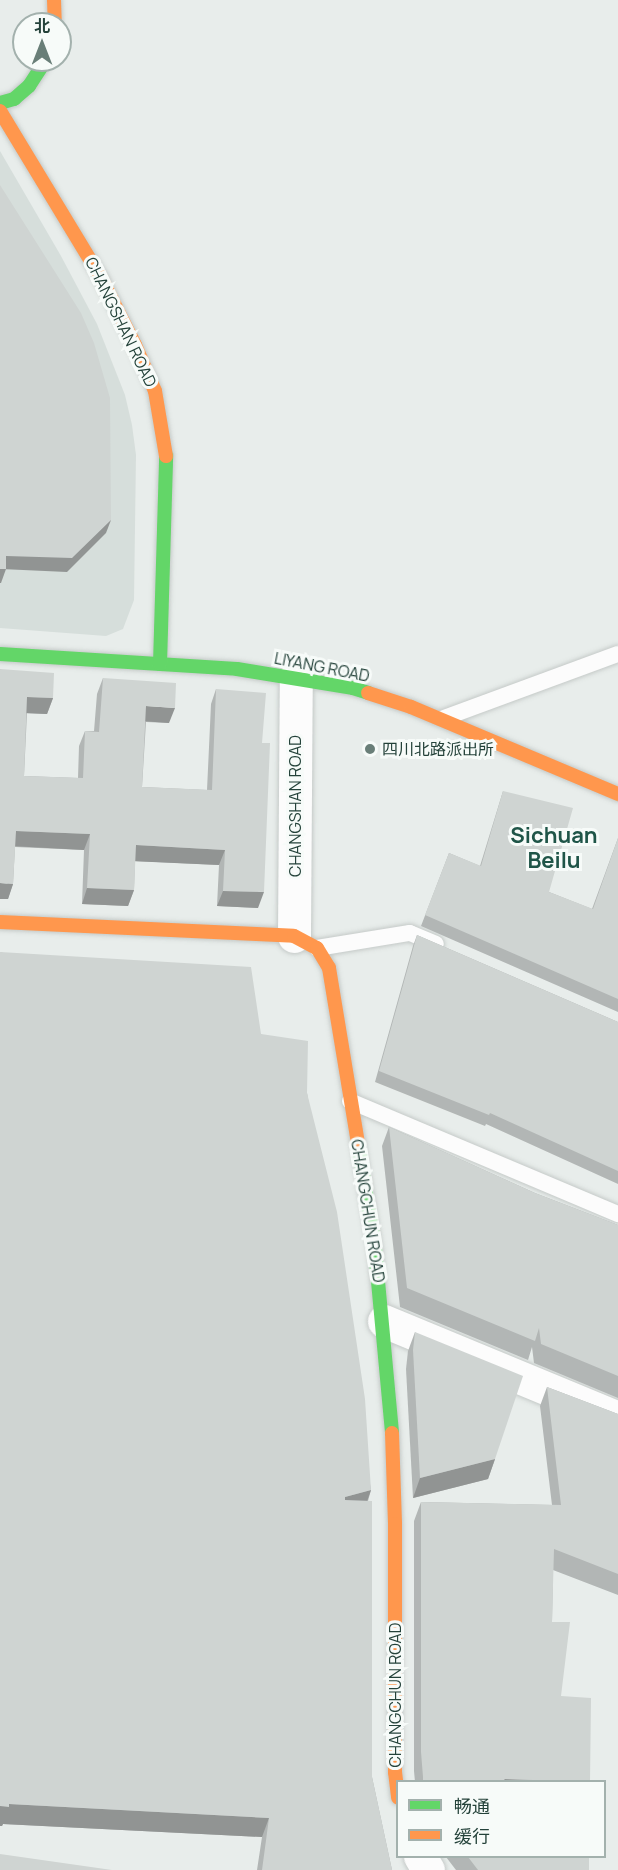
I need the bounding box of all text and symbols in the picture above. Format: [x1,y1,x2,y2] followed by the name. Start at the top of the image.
[12,12,72,72] north arrow
[34,15,50,37] text: 北
[81,254,161,390] street label: CHANGSHAN ROAD
[273,648,371,686] street label: LIYANG ROAD
[285,735,305,877] street label: CHANGSHAN ROAD
[382,739,494,759] place label: 四川北路派出所
[363,742,377,756] marker: 四川北路派出所
[510,822,598,873] district label: Sichuan Beilu
[347,1138,389,1284] street label: CHANGCHUN ROAD
[385,1623,405,1767] street label: CHANGCHUN ROAD
[396,1780,606,1858] legend
[454,1794,490,1818] text: 畅通
[454,1824,490,1848] text: 缓行

